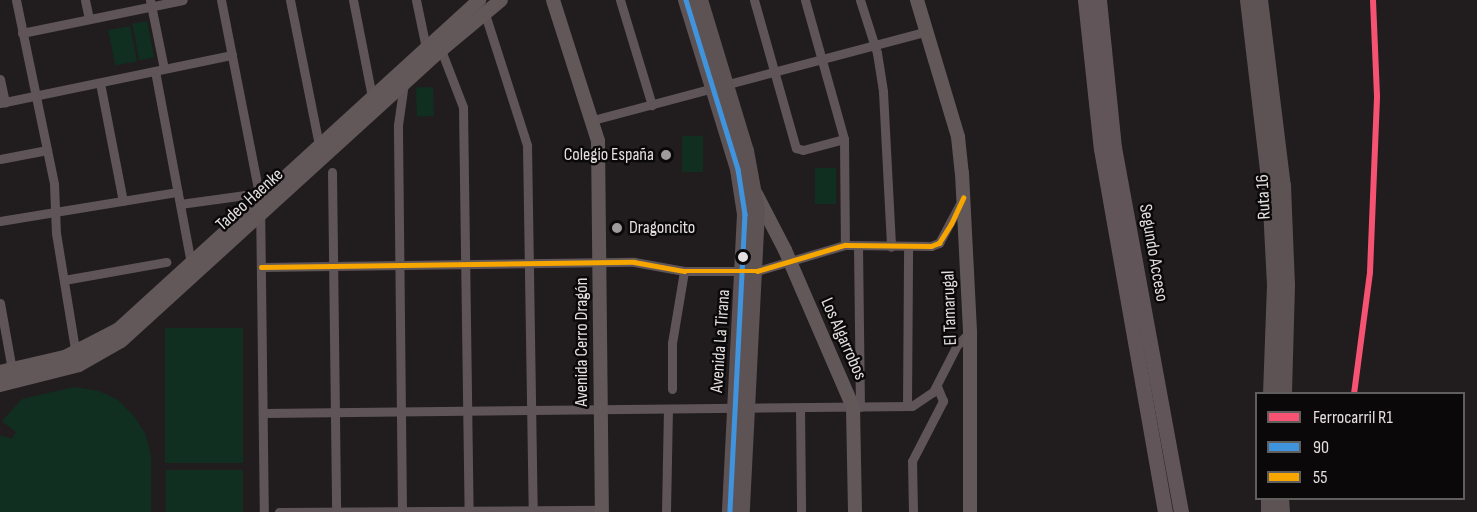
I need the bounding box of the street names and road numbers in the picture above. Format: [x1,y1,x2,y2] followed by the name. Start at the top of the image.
[212,164,288,236] street label: Tadeo Haenke
[1252,174,1276,220] street label: Ruta 16
[1134,203,1172,303] street label: Segundo Acceso
[938,270,962,346] street label: El Tamarugal
[571,277,593,407] street label: Avenida Cerro Dragón
[707,289,735,393] street label: Avenida La Tirana
[815,295,871,383] street label: Los Algarrobos

